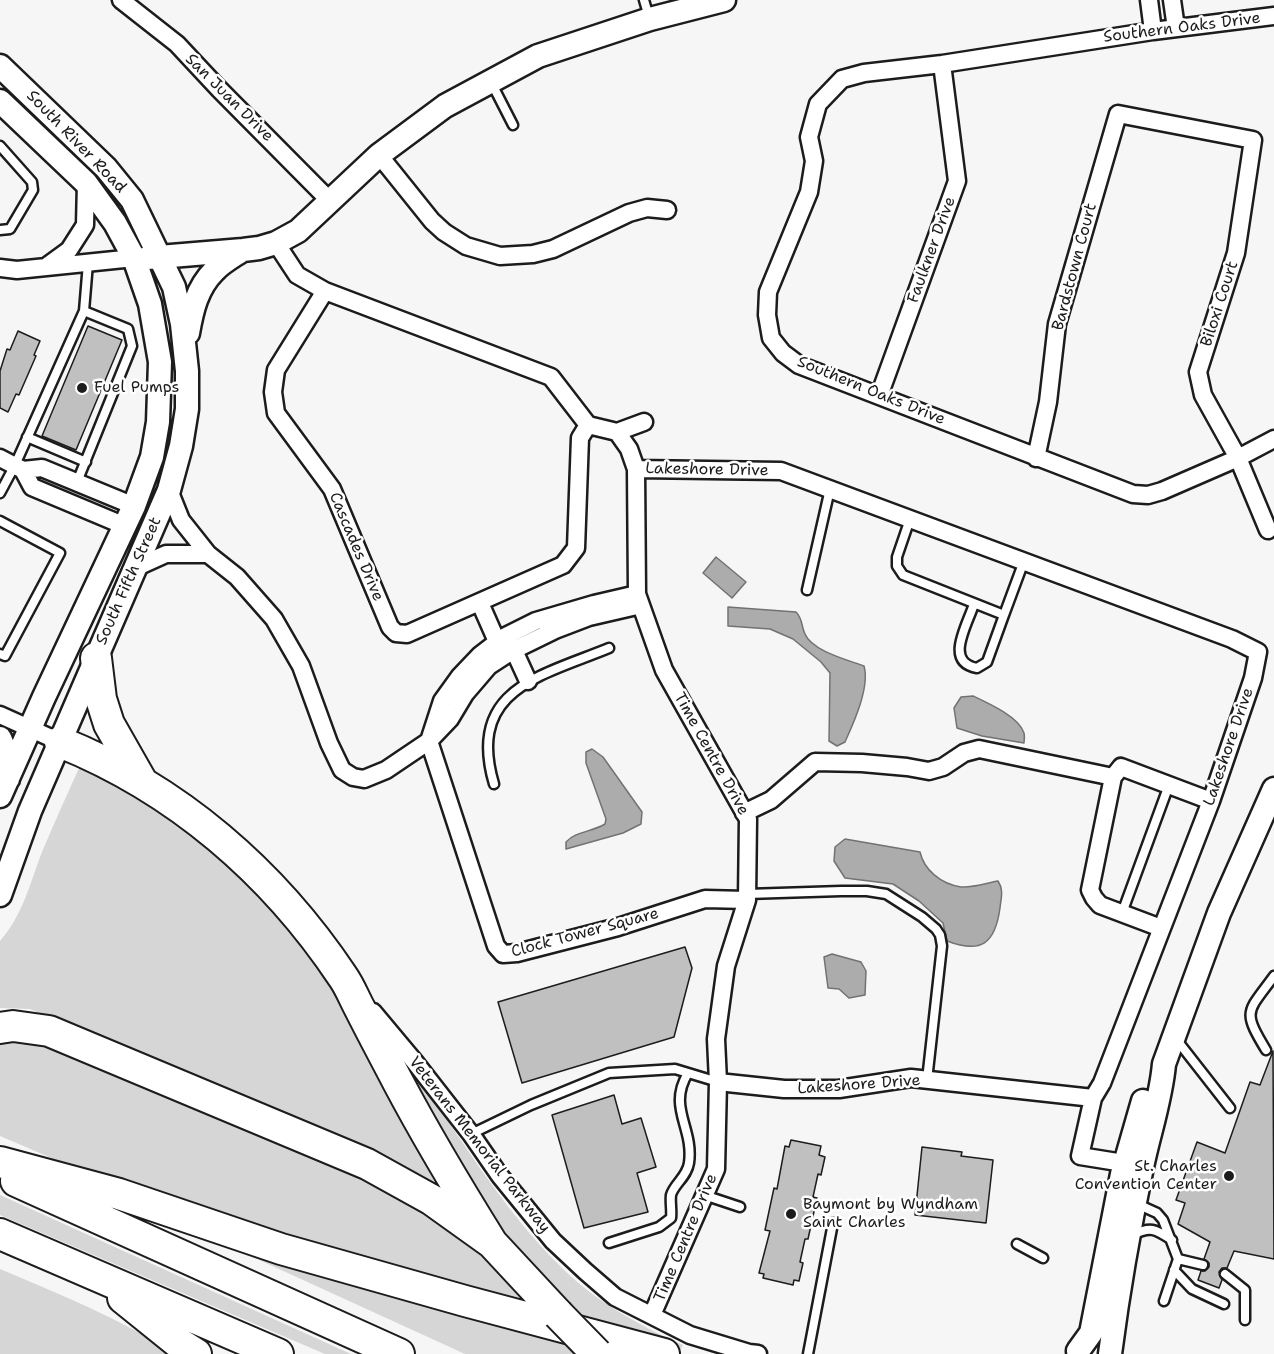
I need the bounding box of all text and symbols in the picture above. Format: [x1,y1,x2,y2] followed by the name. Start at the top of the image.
[1102,9,1262,47] street label: Southern Oaks Drive
[181,50,277,146] street label: San Juan Drive
[22,87,130,197] street label: South River Road
[904,194,960,306] street label: Faulkner Drive
[1049,201,1101,333] street label: Bardstown Court
[1197,259,1243,349] street label: Biloxi Court
[794,353,948,429] street label: Southern Oaks Drive
[94,378,179,398] place label: Fuel Pumps
[75,381,89,395] marker: Fuel Pumps
[645,459,769,481] street label: Lakeshore Drive
[324,490,388,604] street label: Cascades Drive
[92,514,166,648] street label: South Fifth Street
[1200,686,1258,808] street label: Lakeshore Drive
[669,689,753,819] street label: Time Centre Drive
[509,904,661,962] street label: Clock Tower Square
[404,1053,554,1237] street label: Veterans Memorial Parkway
[797,1071,921,1099] street label: Lakeshore Drive
[1075,1157,1217,1195] place label: St. Charles Convention Center
[1222,1169,1236,1183] marker: St. Charles Convention Center
[650,1171,722,1305] street label: Time Centre Drive
[803,1195,978,1233] place label: Baymont by Wyndham Saint Charles
[784,1207,798,1221] marker: Baymont by Wyndham Saint Charles

